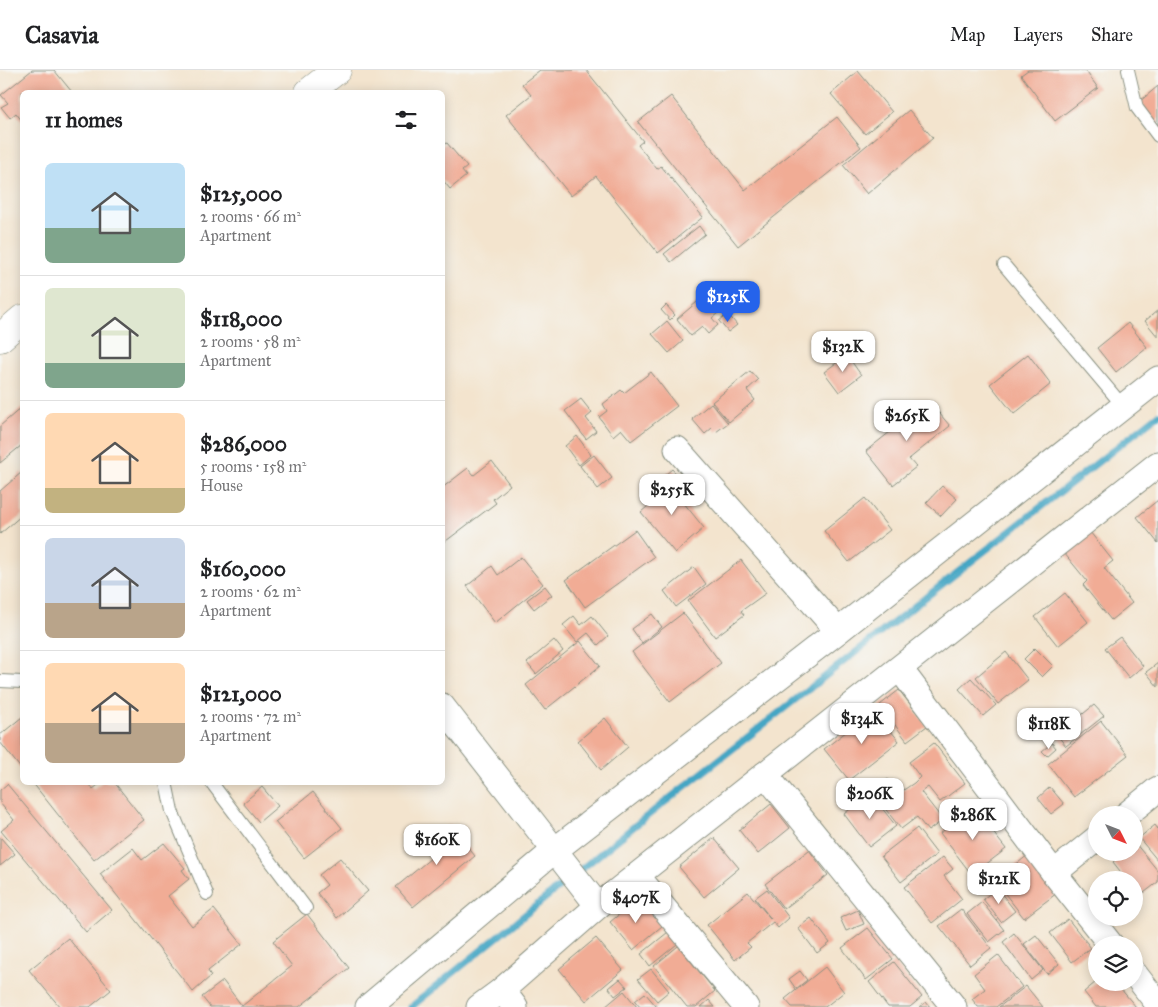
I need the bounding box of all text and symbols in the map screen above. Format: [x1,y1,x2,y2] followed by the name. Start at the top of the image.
[25,20,99,50] text: Casavia
[950,24,985,46] text: Map
[1013,24,1063,46] text: Layers
[1091,24,1133,46] text: Share
[392,106,420,134] icon: filters
[45,107,122,133] text: 11 homes
[200,181,282,207] text: $125,000
[85,183,145,243] icon: home
[200,207,301,226] text: 2 rooms · 66 m²
[200,226,272,245] text: Apartment
[693,280,763,323] pin: $125K
[707,287,749,306] text: $125K
[200,306,282,332] text: $118,000
[85,308,145,368] icon: home
[808,330,878,373] pin: $132K
[200,332,301,351] text: 2 rooms · 58 m²
[822,337,864,356] text: $132K
[200,351,272,370] text: Apartment
[872,400,942,442] pin: $265K
[885,406,929,425] text: $265K
[200,431,287,457] text: $286,000
[85,433,145,493] icon: home
[200,457,306,476] text: 5 rooms · 158 m²
[637,474,707,516] pin: $255K
[200,476,243,495] text: House
[650,480,694,499] text: $255K
[200,556,286,582] text: $160,000
[85,558,145,618] icon: home
[200,582,301,601] text: 2 rooms · 62 m²
[200,601,272,620] text: Apartment
[200,681,282,707] text: $121,000
[85,683,145,743] icon: home
[827,702,897,745] pin: $134K
[200,707,301,726] text: 2 rooms · 72 m²
[1014,708,1084,750] pin: $118K
[841,709,883,728] text: $134K
[1028,714,1070,733] text: $118K
[200,726,272,745] text: Apartment
[835,778,905,820] pin: $206K
[847,784,893,803] text: $206K
[938,798,1008,841] pin: $286K
[950,805,996,824] text: $286K
[1088,806,1142,861] north arrow
[1088,806,1143,991] map controls
[402,824,472,866] pin: $160K
[415,830,459,849] text: $160K
[964,862,1034,905] pin: $121K
[978,869,1020,888] text: $121K
[1088,871,1143,926] button: locate
[601,882,671,924] pin: $407K
[612,888,660,907] text: $407K
[1088,936,1143,991] button: layers

